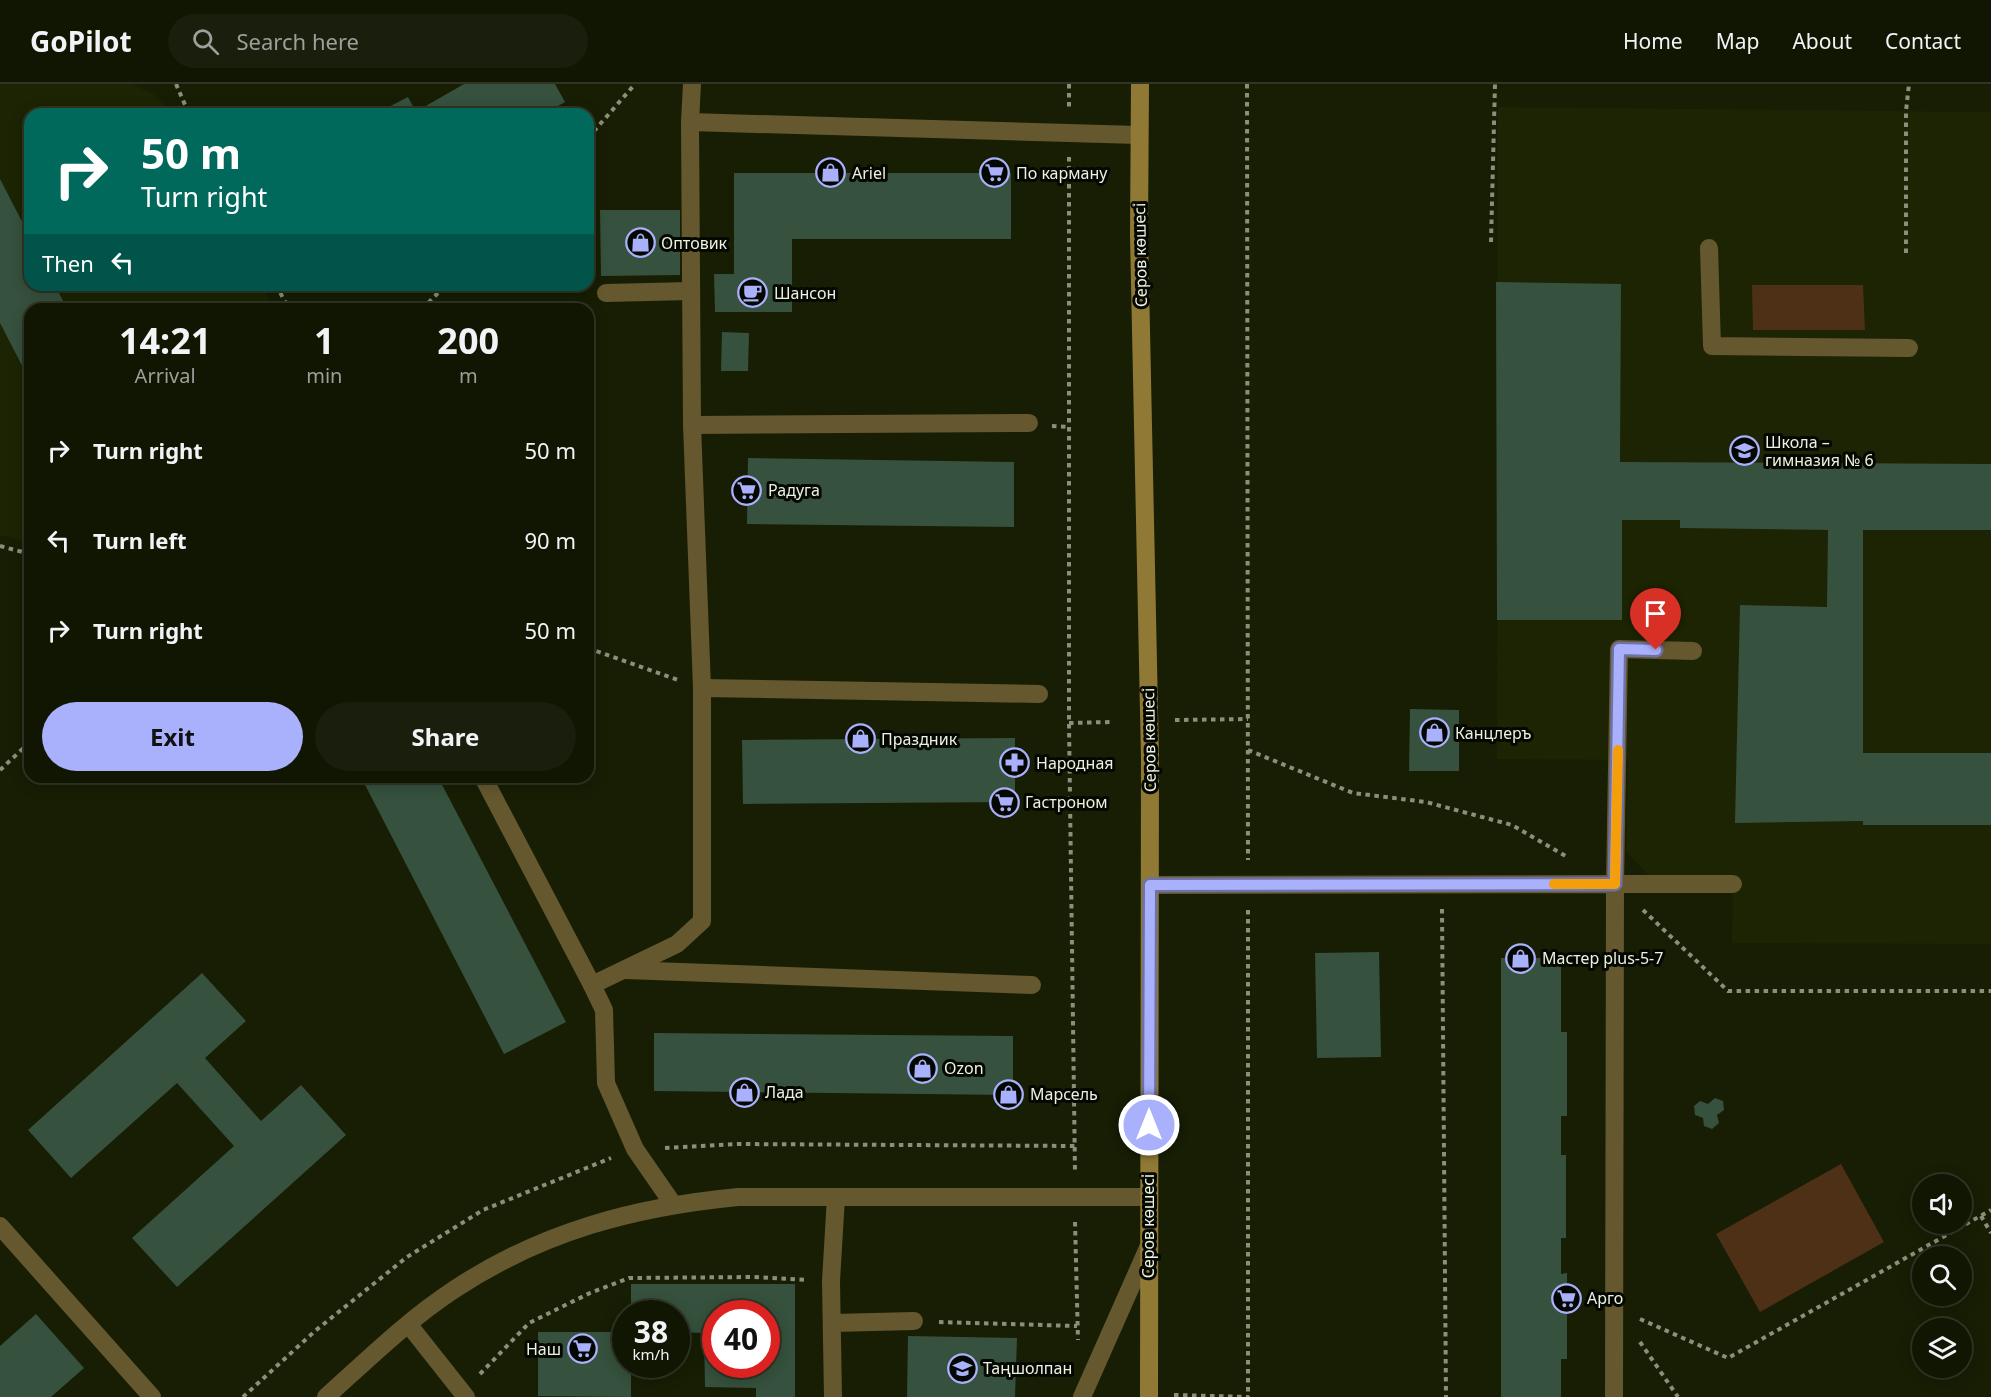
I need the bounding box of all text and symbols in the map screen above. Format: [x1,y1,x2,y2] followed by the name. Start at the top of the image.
[168,14,588,68] search box
[30,22,132,60] text: GoPilot
[189,25,222,58] icon: search
[237,26,359,56] text: Search here
[1623,27,1683,55] text: Home
[1716,27,1759,55] text: Map
[1792,27,1852,55] text: About
[1885,27,1961,55] text: Contact
[141,124,241,181] text: 50 m
[42,132,120,210] icon: right
[815,157,847,189] shop icon: Ariel
[979,157,1011,189] supermarket icon: По карману
[852,162,886,184] place label: Ariel
[1016,162,1108,184] place label: По карману
[141,178,267,215] text: Turn right
[1128,203,1152,307] street label: Серов көшесі
[624,227,656,259] shop icon: Оптовик
[661,232,728,254] place label: Оптовик
[106,246,139,279] icon: left
[42,248,94,278] text: Then
[737,277,769,309] cafe icon: Шансон
[774,282,836,304] place label: Шансон
[119,316,211,365] text: 14:21
[314,316,335,365] text: 1
[437,316,499,365] text: 200
[135,362,196,389] text: Arrival
[306,362,342,389] text: min
[459,362,478,389] text: m
[1765,431,1874,471] place label: Школа – гимназия № 6
[42,434,75,467] icon: right
[93,435,203,465] text: Turn right
[525,435,576,465] text: 50 m
[1728,435,1760,467] school or university icon: Школа – гимназия № 6
[731,474,763,506] supermarket icon: Радуга
[768,479,820,501] place label: Радуга
[42,524,75,557] icon: left
[93,525,187,555] text: Turn left
[525,525,576,555] text: 90 m
[1630,588,1681,650] pin
[1639,597,1672,630] icon: arrive
[42,614,75,647] icon: right
[93,615,203,645] text: Turn right
[525,615,576,645] text: 50 m
[1137,688,1161,792] street label: Серов көшесі
[42,702,303,771] button: Exit
[315,702,576,771] button: Share
[1418,717,1450,749] shop icon: Канцлеръ
[1455,722,1532,744] place label: Канцлеръ
[844,723,876,755] shop icon: Праздник
[881,728,958,750] place label: Праздник
[999,747,1031,779] pharmacy icon: Народная
[1036,752,1114,774] place label: Народная
[988,786,1020,818] supermarket icon: Гастроном
[1025,791,1108,813] place label: Гастроном
[1505,942,1537,974] shop icon: Мастер plus-5-7
[1542,947,1663,969] place label: Мастер plus-5-7
[907,1052,939,1084] shop icon: Ozon
[944,1057,984,1079] place label: Ozon
[728,1076,760,1108] shop icon: Лада
[993,1078,1025,1110] shop icon: Марсель
[765,1081,804,1103] place label: Лада
[1030,1083,1098,1105] place label: Марсель
[1117,1093,1181,1157] position arrow
[1137,1174,1159,1278] street label: Серов көшесі
[1912,1174,1972,1378] map controls
[1912,1174,1972,1234] button: sound
[1912,1246,1972,1306] button: search
[1550,1282,1582,1314] supermarket icon: Арго
[1587,1287,1623,1309] place label: Арго
[702,1300,780,1378] speed limit sign: 40
[634,1311,668,1352] text: 38
[1912,1318,1972,1378] button: layers
[566,1333,598,1365] supermarket icon: Наш
[526,1338,561,1360] place label: Наш
[633,1344,669,1364] text: km/h
[946,1352,978,1384] school or university icon: Таңшолпан
[983,1357,1072,1379] place label: Таңшолпан

